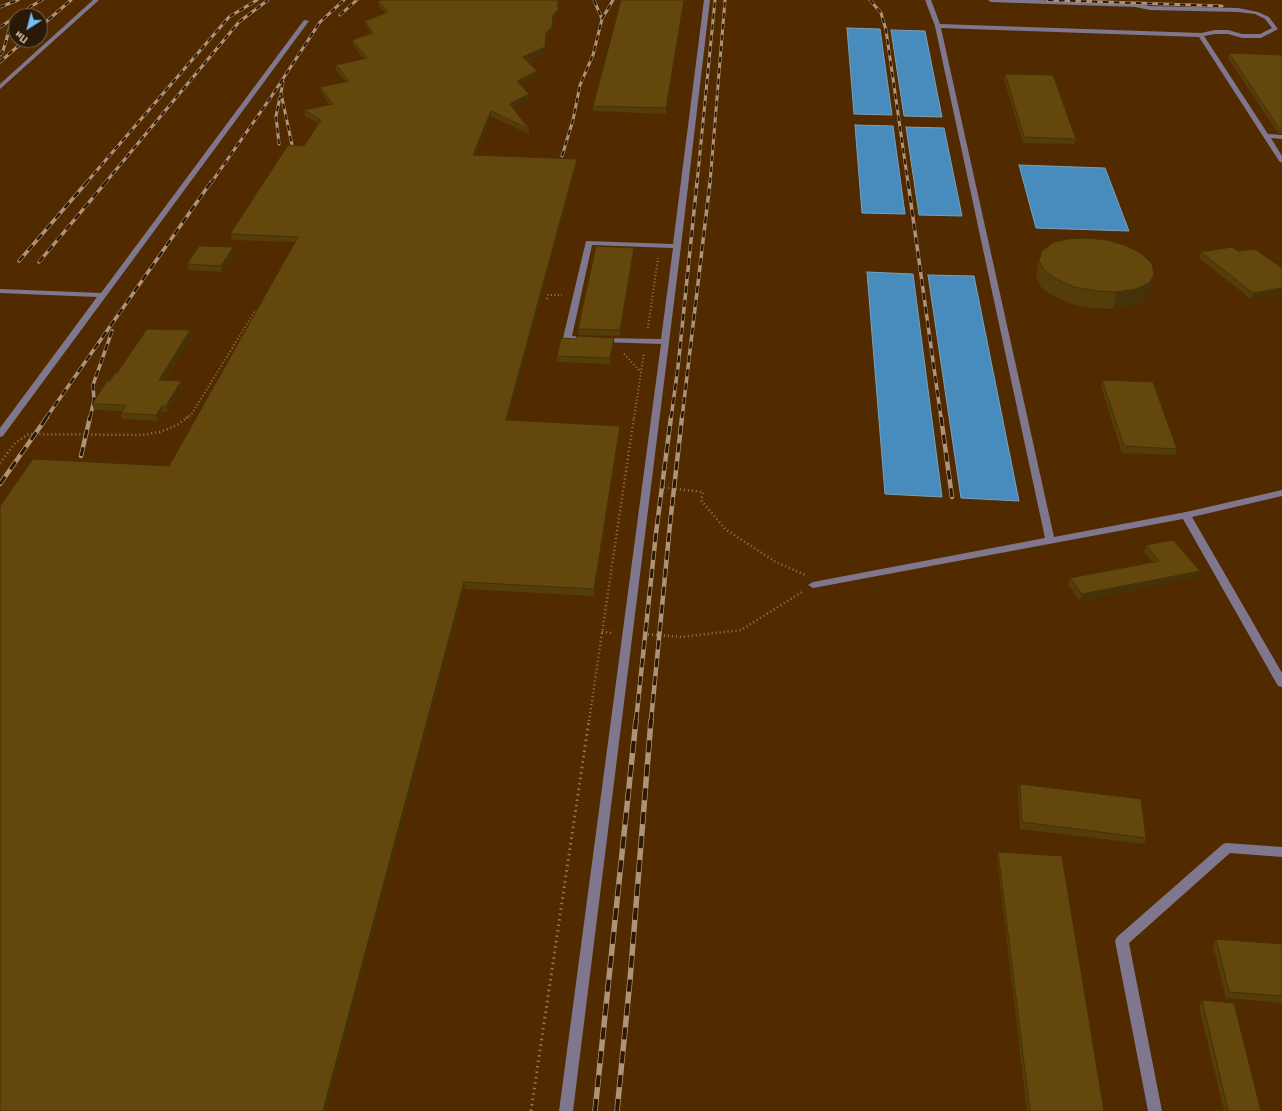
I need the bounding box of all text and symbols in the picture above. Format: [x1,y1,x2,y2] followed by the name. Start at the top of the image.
[8,8,48,48] north arrow
[13,29,30,46] text: Пн

